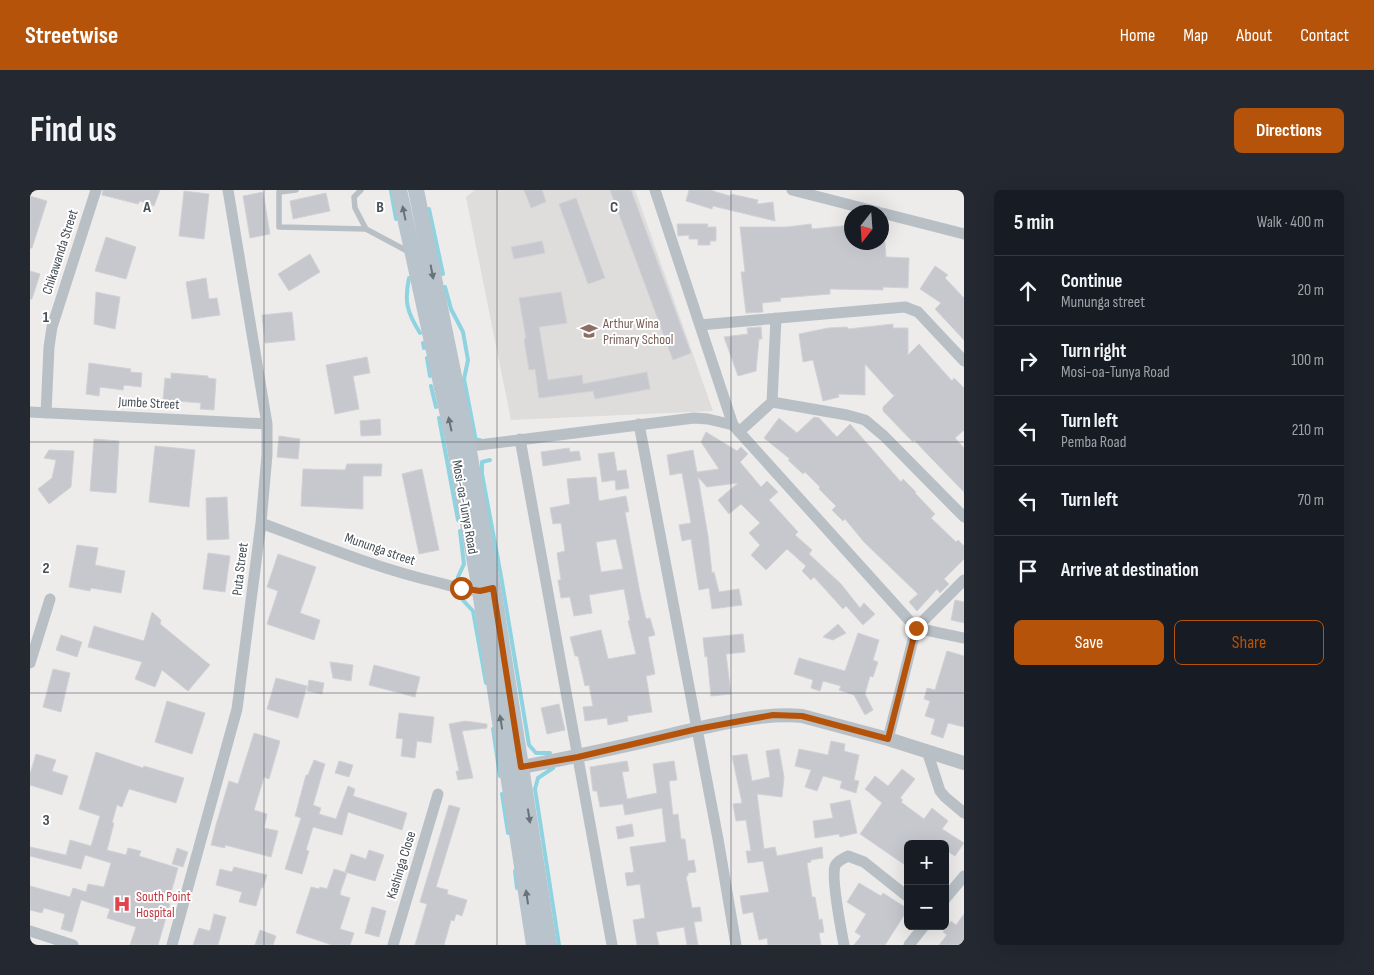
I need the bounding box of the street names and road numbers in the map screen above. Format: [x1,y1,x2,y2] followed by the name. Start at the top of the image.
[38,207,82,297] street label: Chikawanda Street
[117,393,180,413] street label: Jumbe Street
[448,459,482,556] street label: Mosi-oa-Tunya Road
[342,529,418,569] street label: Mununga street
[228,542,252,596] street label: Puta Street
[383,829,419,901] street label: Kashinga Close

